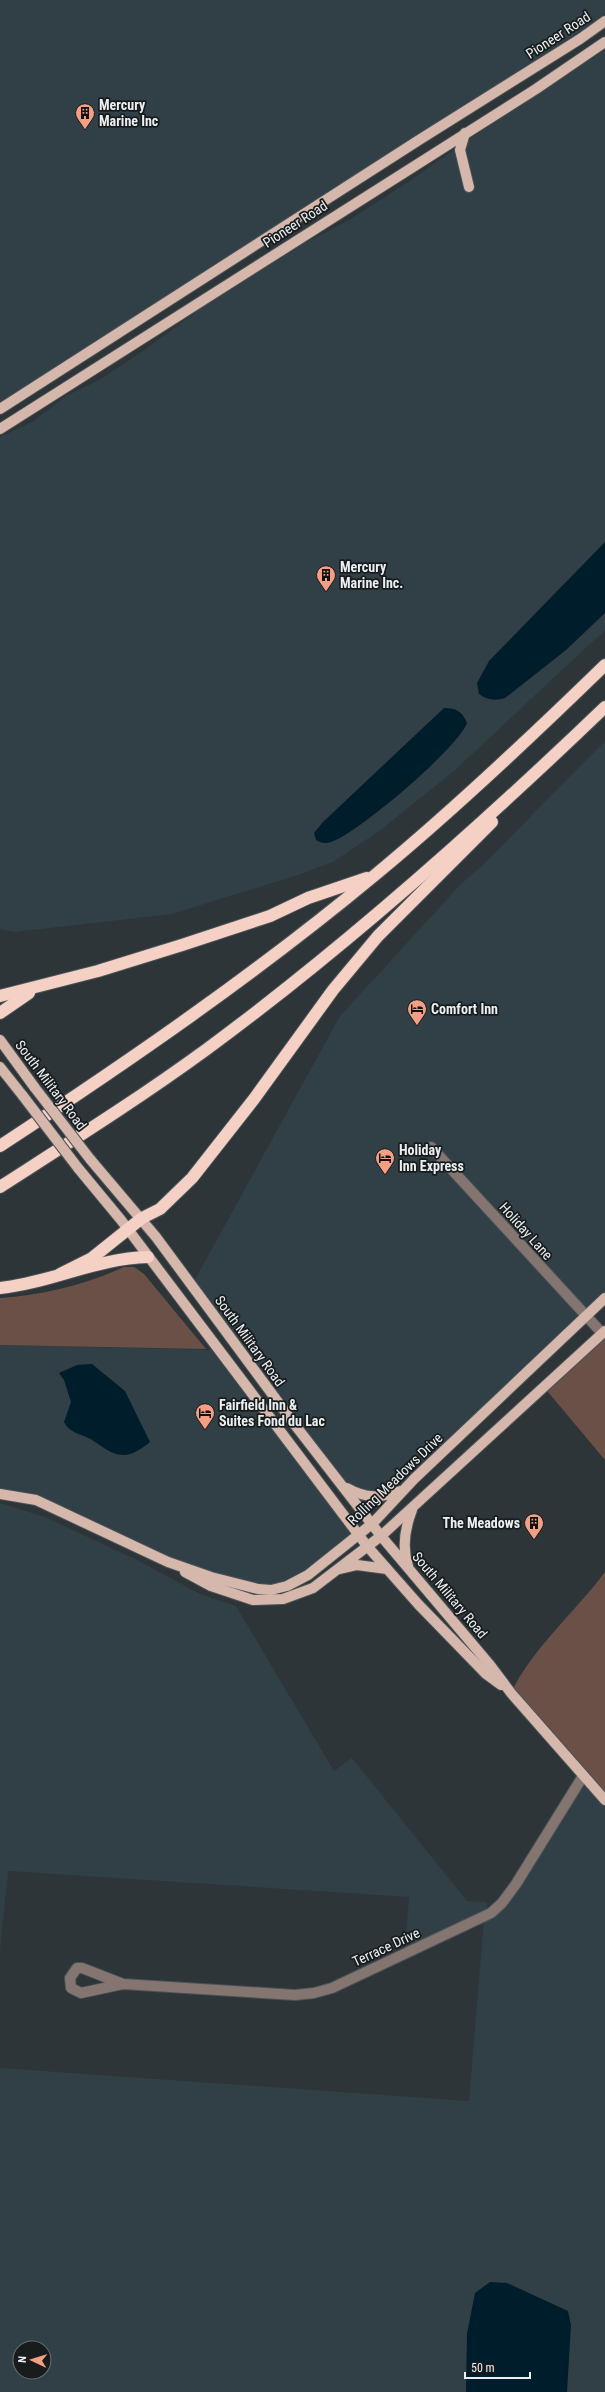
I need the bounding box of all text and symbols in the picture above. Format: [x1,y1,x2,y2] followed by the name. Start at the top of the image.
[523,8,593,62] street label: Pioneer Road
[99,97,159,129] place label: Mercury Marine Inc
[74,102,96,130] building icon: Mercury Marine Inc
[260,197,330,251] street label: Pioneer Road
[340,559,403,591] place label: Mercury Marine Inc.
[315,564,337,592] building icon: Mercury Marine Inc.
[406,998,428,1026] hotel icon: Comfort Inn
[431,1001,498,1017] place label: Comfort Inn
[12,1037,90,1133] street label: South Military Road
[399,1142,464,1174] place label: Holiday Inn Express
[374,1147,396,1175] hotel icon: Holiday Inn Express
[496,1199,556,1263] street label: Holiday Lane
[212,1293,288,1389] street label: South Military Road
[219,1397,325,1429] place label: Fairfield Inn & Suites Fond du Lac
[194,1402,216,1430] hotel icon: Fairfield Inn & Suites Fond du Lac
[344,1429,446,1528] street label: Rolling Meadows Drive
[523,1512,545,1540] building icon: The Meadows
[443,1515,520,1531] place label: The Meadows
[409,1549,491,1641] street label: South Military Road
[350,1924,423,1970] street label: Terrace Drive
[12,2340,52,2380] north arrow
[465,2354,530,2380] scale bar
[16,2355,29,2363] text: N
[471,2361,495,2375] text: 50 m

